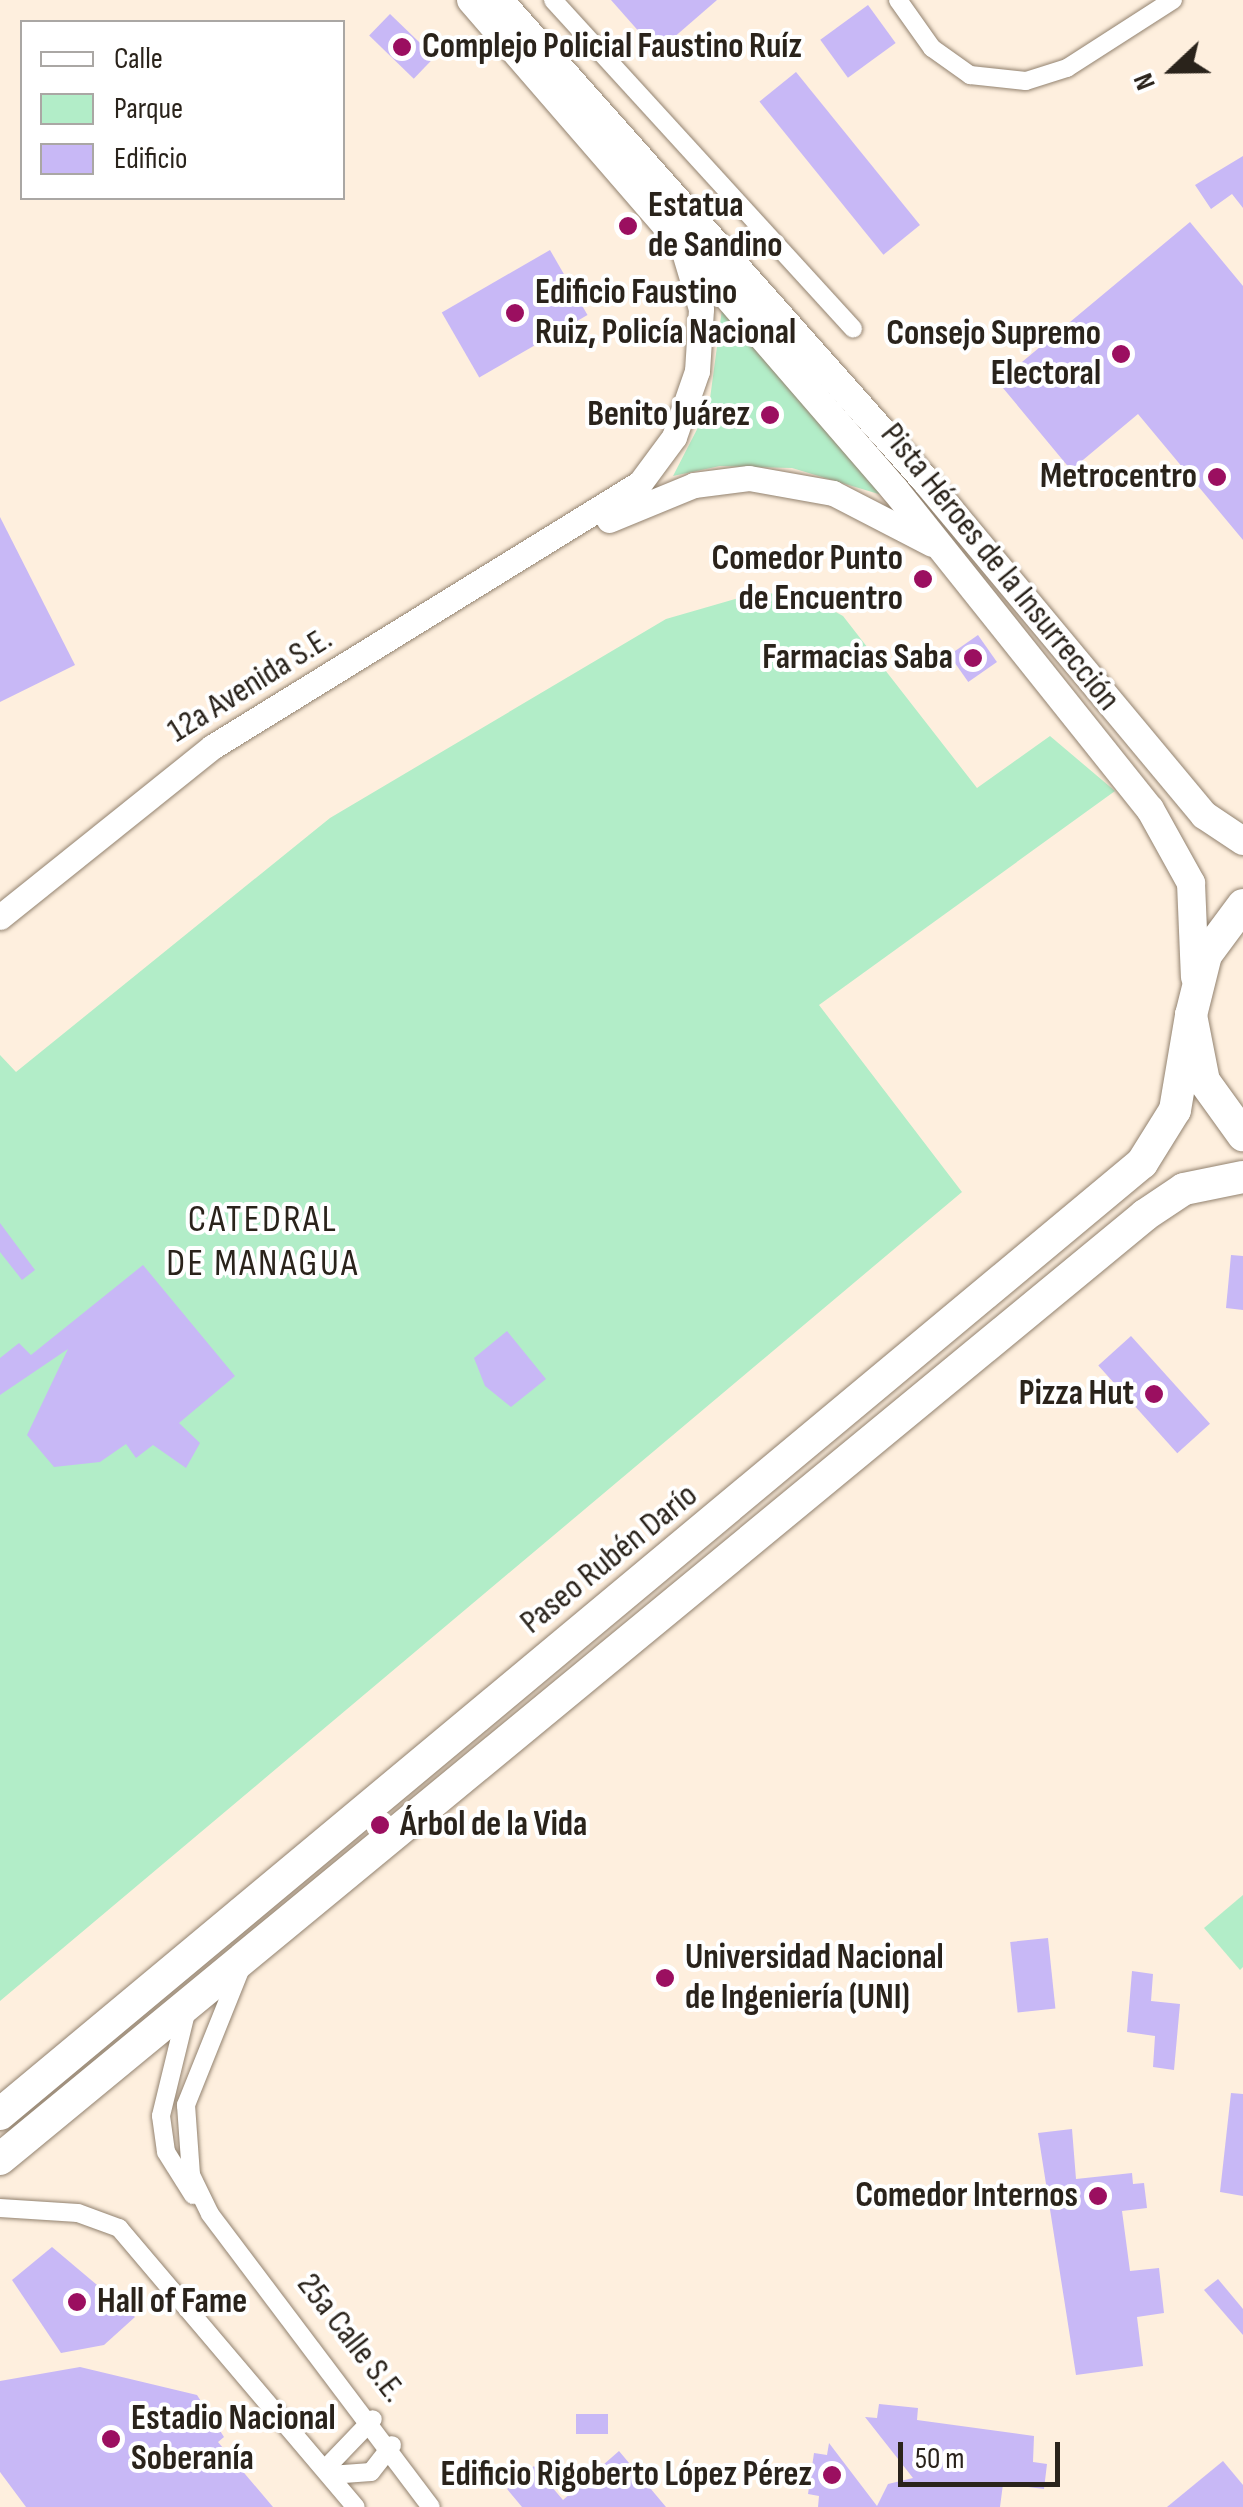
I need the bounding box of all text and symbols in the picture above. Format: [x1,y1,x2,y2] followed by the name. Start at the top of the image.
[20,20,345,200] legend
[1123,20,1223,120] north arrow
[422,26,802,68] place label: Complejo Policial Faustino Ruíz
[391,36,413,58] marker: Complejo Policial Faustino Ruíz
[114,41,163,77] text: Calle
[1127,68,1163,95] text: N
[114,91,183,127] text: Parque
[114,141,187,177] text: Edificio
[648,185,783,267] place label: Estatua de Sandino
[617,215,639,237] marker: Estatua de Sandino
[535,272,796,354] place label: Edificio Faustino Ruiz, Policía Nacional
[504,302,526,324] marker: Edificio Faustino Ruiz, Policía Nacional
[886,313,1101,395] place label: Consejo Supremo Electoral
[1110,343,1132,365] marker: Consejo Supremo Electoral
[587,394,750,436] place label: Benito Juárez
[759,404,781,426] marker: Benito Juárez
[871,415,1129,719] street label: Pista Héroes de la Insurrección
[1040,456,1197,498] place label: Metrocentro
[1206,466,1228,488] marker: Metrocentro
[712,538,903,620] place label: Comedor Punto de Encuentro
[912,568,934,590] marker: Comedor Punto de Encuentro
[160,618,340,752] street label: 12a Avenida S.E.
[762,637,953,679] place label: Farmacias Saba
[962,647,984,669] marker: Farmacias Saba
[166,1197,360,1286] district label: CATEDRAL DE MANAGUA
[1019,1373,1134,1415] place label: Pizza Hut
[1143,1383,1165,1405] marker: Pizza Hut
[512,1475,706,1643] street label: Paseo Rubén Darío
[400,1804,587,1846] place label: Árbol de la Vida
[369,1814,391,1836] marker: Árbol de la Vida
[685,1937,944,2019] place label: Universidad Nacional de Ingeniería (UNI)
[654,1967,676,1989] marker: Universidad Nacional de Ingeniería (UNI)
[855,2175,1078,2217] place label: Comedor Internos
[1087,2185,1109,2207] marker: Comedor Internos
[287,2265,415,2411] street label: 25a Calle S.E.
[97,2281,247,2323] place label: Hall of Fame
[66,2291,88,2313] marker: Hall of Fame
[131,2398,336,2480] place label: Estadio Nacional Soberanía
[903,2422,1066,2484] scale bar
[100,2428,122,2450] marker: Estadio Nacional Soberanía
[915,2441,964,2477] text: 50 m
[441,2454,812,2496] place label: Edificio Rigoberto López Pérez
[821,2464,843,2486] marker: Edificio Rigoberto López Pérez

